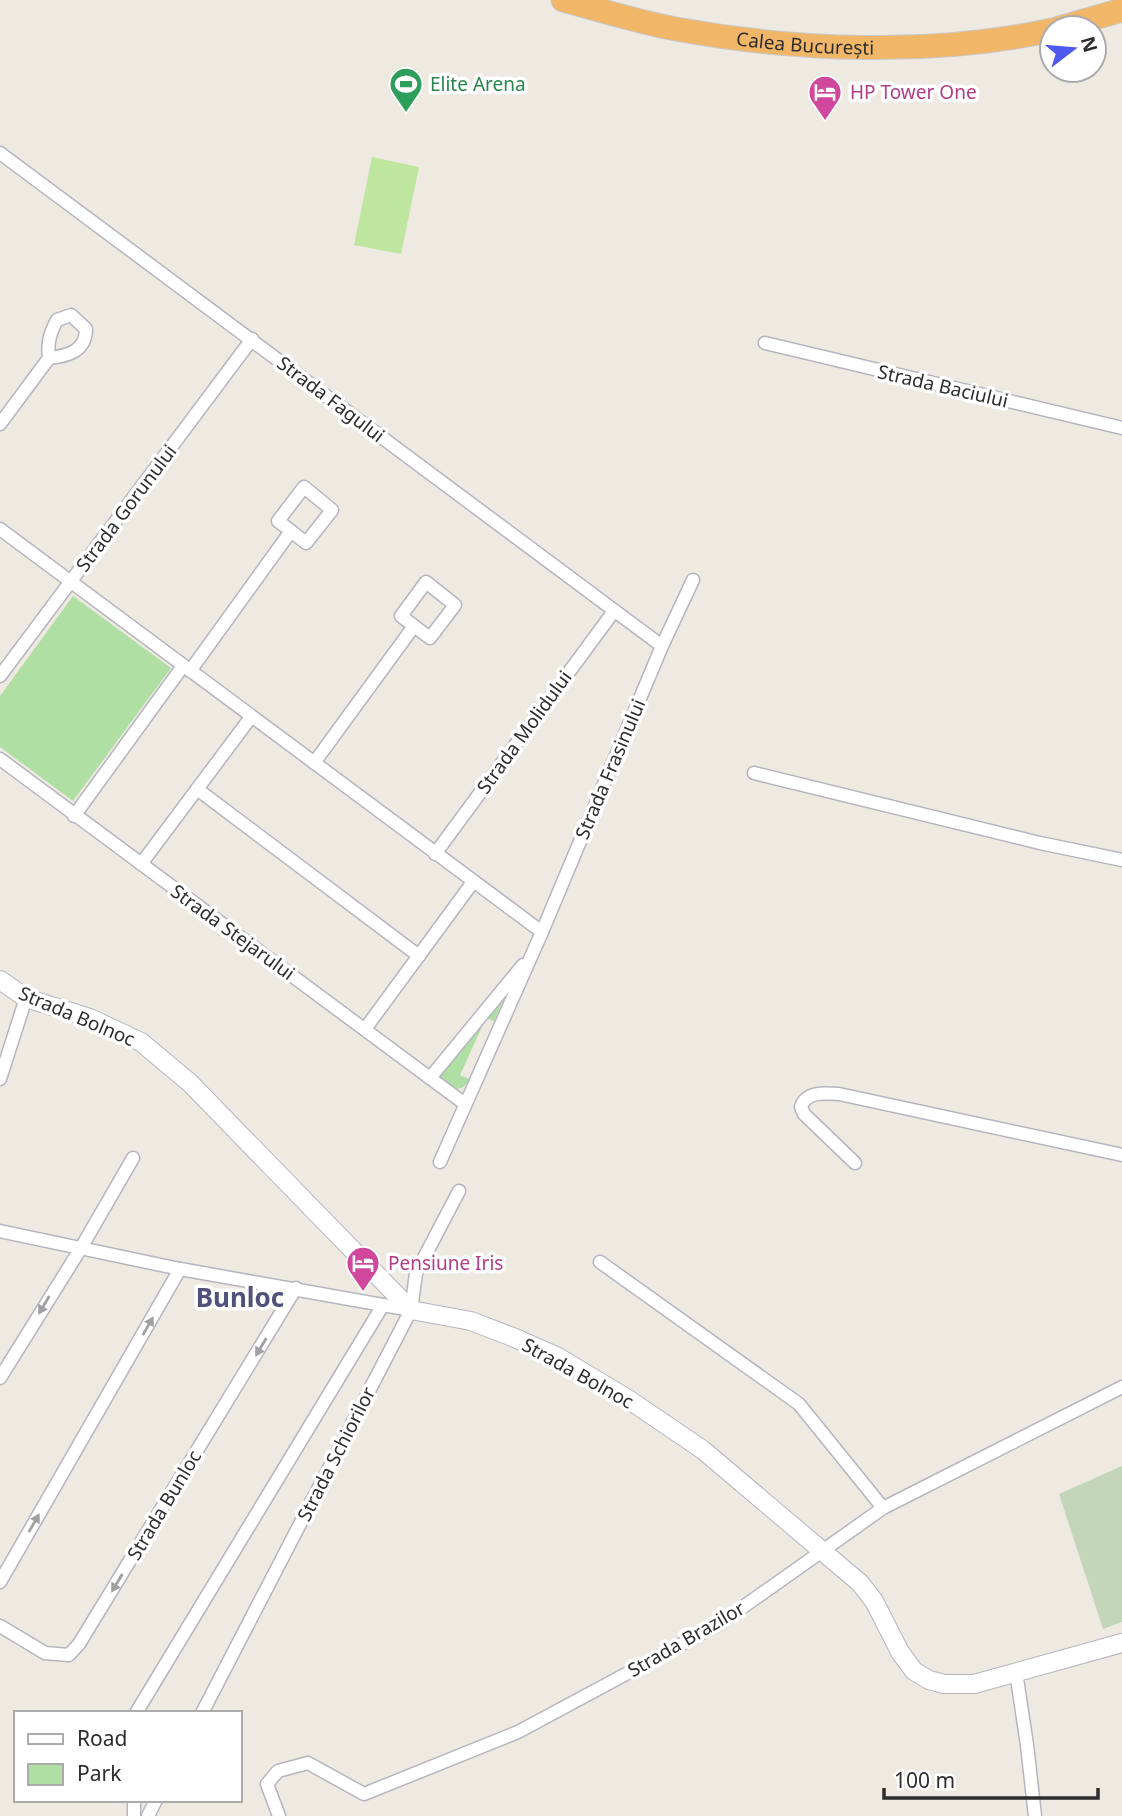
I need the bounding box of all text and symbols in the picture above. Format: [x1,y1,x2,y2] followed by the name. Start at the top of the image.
[1038,14,1108,84] north arrow
[735,26,874,61] street label: Calea București
[1075,33,1104,55] text: N
[387,65,425,114] sports icon: Elite Arena
[430,71,526,97] place label: Elite Arena
[806,73,844,122] hotel icon: HP Tower One
[850,79,977,105] place label: HP Tower One
[272,350,390,448] street label: Strada Fagului
[875,358,1011,414] street label: Strada Baciului
[70,439,182,577] street label: Strada Gorunului
[471,665,577,799] street label: Strada Molidului
[569,695,651,843] street label: Strada Frasinului
[166,878,300,986] street label: Strada Stejarului
[15,980,139,1052] street label: Strada Bolnoc
[344,1244,382,1293] hotel icon: Pensiune Iris
[388,1250,503,1276] place label: Pensiune Iris
[196,1279,284,1315] district label: Bunloc
[38,1296,51,1315] one-way arrow
[142,1316,154,1335] one-way arrow
[518,1332,638,1414] street label: Strada Bolnoc
[254,1337,267,1356] one-way arrow
[291,1382,381,1526] street label: Strada Schiorilor
[121,1445,207,1565] street label: Strada Bunloc
[28,1513,40,1532] one-way arrow
[111,1573,123,1592] one-way arrow
[623,1595,749,1683] street label: Strada Brazilor
[14,1711,242,1802] legend
[77,1724,127,1752] text: Road
[884,1756,1098,1800] scale bar
[77,1759,122,1787] text: Park
[894,1766,955,1794] text: 100 m

